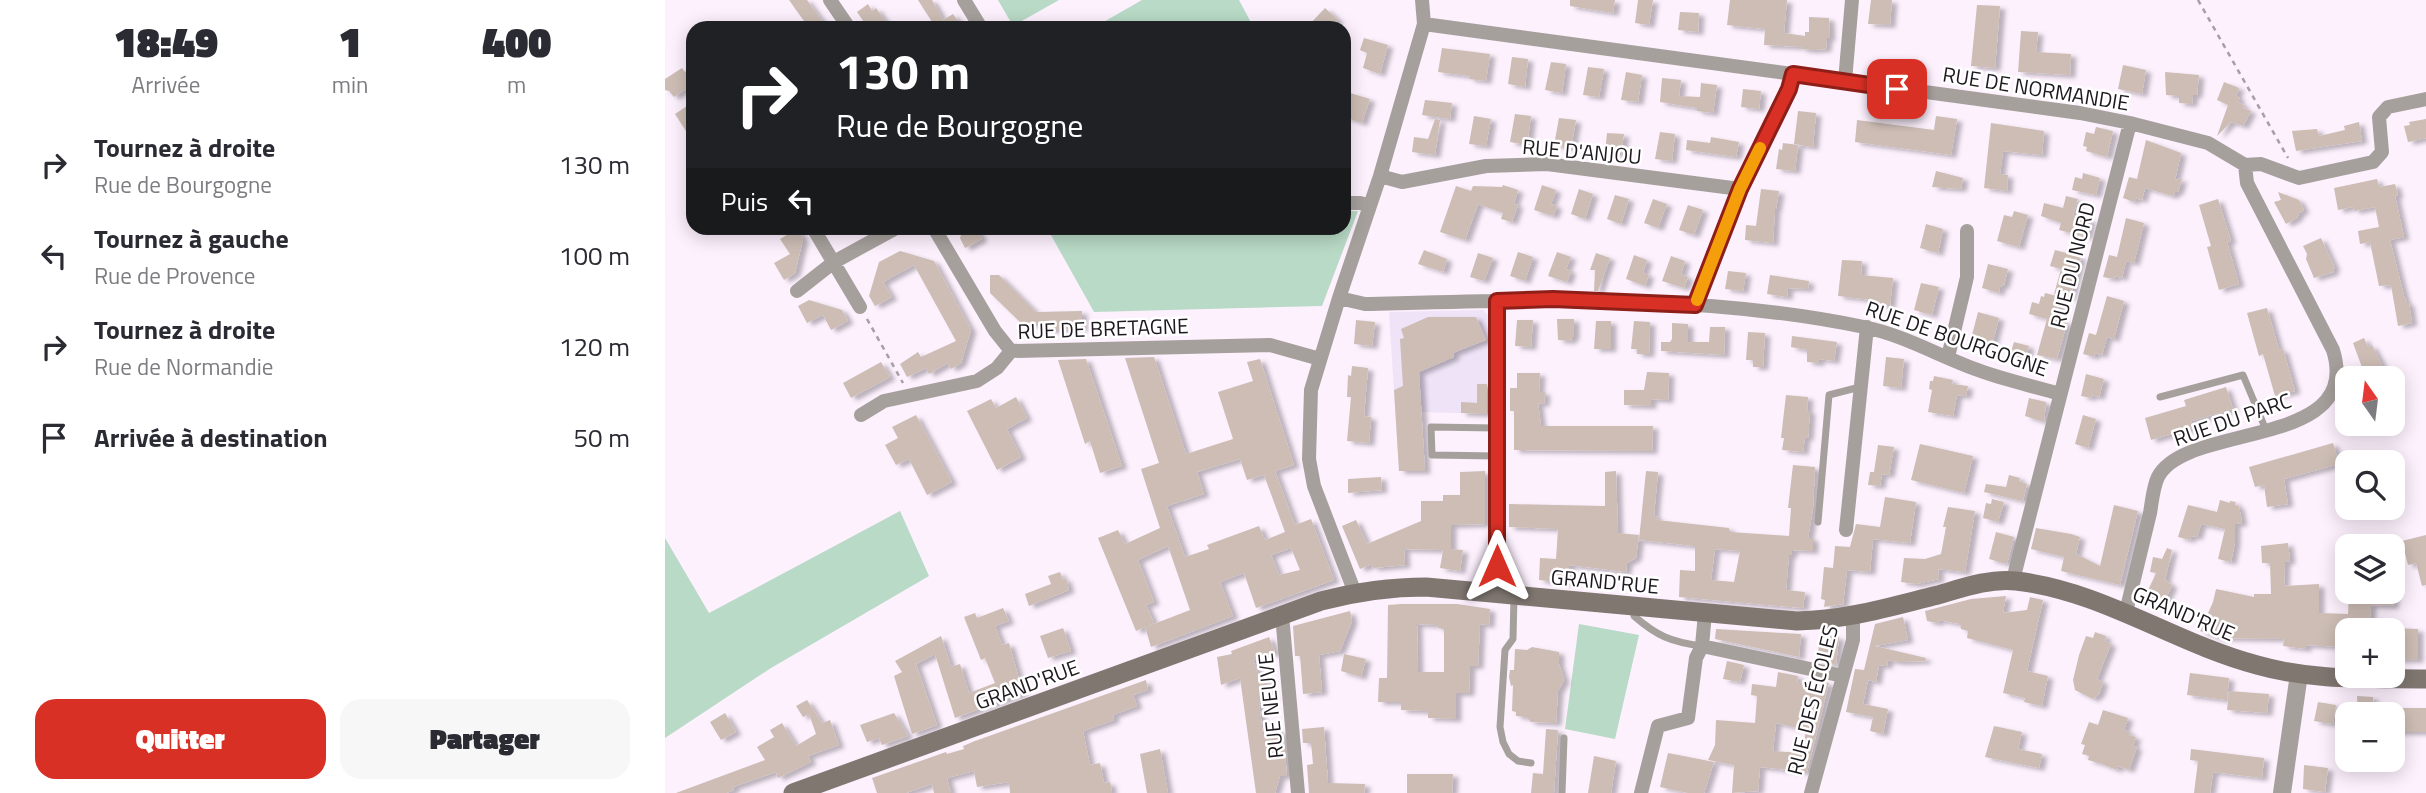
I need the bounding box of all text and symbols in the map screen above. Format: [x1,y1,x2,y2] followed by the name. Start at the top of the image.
[114,9,218,73] text: 18:49
[339,9,362,73] text: 1
[482,9,551,73] text: 400
[836,33,970,108] text: 130 m
[721,49,812,140] icon: right
[1941,57,2131,119] street label: RUE DE NORMANDIE
[1867,59,1927,119] pin
[132,67,200,102] text: Arrivée
[332,67,368,102] text: min
[507,67,526,102] text: m
[1878,70,1916,108] icon: arrive
[836,101,1084,149] text: Rue de Bourgogne
[94,128,275,167] text: Tournez à droite
[1521,130,1643,172] street label: RUE D'ANJOU
[559,145,630,184] text: 130 m
[35,146,73,184] icon: right
[94,167,272,202] text: Rue de Bourgogne
[721,182,768,221] text: Puis
[782,182,820,220] icon: left
[2041,199,2103,331] street label: RUE DU NORD
[94,219,289,258] text: Tournez à gauche
[559,236,630,275] text: 100 m
[35,237,73,275] icon: left
[94,258,255,293] text: Rue de Provence
[1861,292,2053,384] street label: RUE DE BOURGOGNE
[1017,309,1189,347] street label: RUE DE BRETAGNE
[94,310,275,349] text: Tournez à droite
[559,327,630,366] text: 120 m
[35,328,73,366] icon: right
[94,349,273,384] text: Rue de Normandie
[2335,366,2405,436] north arrow
[2335,366,2405,772] map controls
[2169,384,2295,454] street label: RUE DU PARC
[94,418,328,457] text: Arrivée à destination
[573,418,630,457] text: 50 m
[35,419,73,457] icon: arrive
[2335,450,2405,520] button: search
[1460,529,1534,603] position arrow
[2335,534,2405,604] button: layers
[1550,560,1660,602] street label: GRAND'RUE
[2128,577,2240,649] street label: GRAND'RUE
[2335,618,2405,688] button: +
[1778,622,1846,778] street label: RUE DES ÉCOLES
[971,650,1083,718] street label: GRAND'RUE
[1249,652,1291,760] street label: RUE NEUVE
[35,699,326,779] button: Quitter
[340,699,630,779] button: Partager
[2335,702,2405,772] button: −

